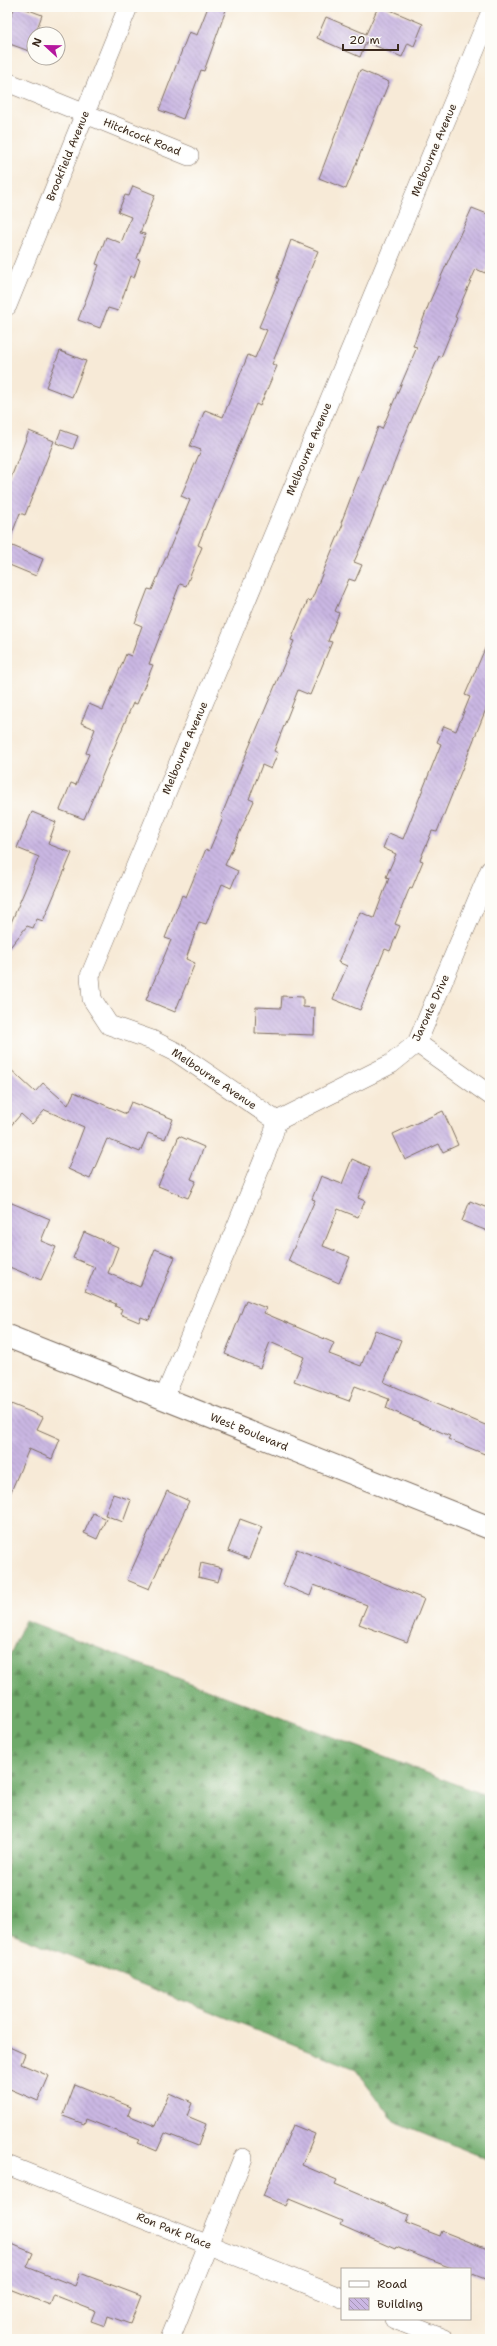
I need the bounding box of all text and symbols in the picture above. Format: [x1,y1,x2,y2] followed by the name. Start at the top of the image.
[26,26,66,66] north arrow
[343,26,398,52] scale bar
[349,32,380,48] text: 20 m
[29,35,46,49] text: N
[408,101,460,199] street label: Melbourne Avenue
[43,108,93,204] street label: Brookfield Avenue
[101,115,183,159] street label: Hitchcock Road
[283,400,335,498] street label: Melbourne Avenue
[159,699,211,797] street label: Melbourne Avenue
[409,972,453,1044] street label: Jaronte Drive
[168,1045,260,1113] street label: Melbourne Avenue
[208,1410,290,1454] street label: West Boulevard
[134,2209,214,2253] street label: Ron Park Place
[341,2268,471,2320] legend
[377,2276,408,2292] text: Road
[377,2296,423,2312] text: Building

